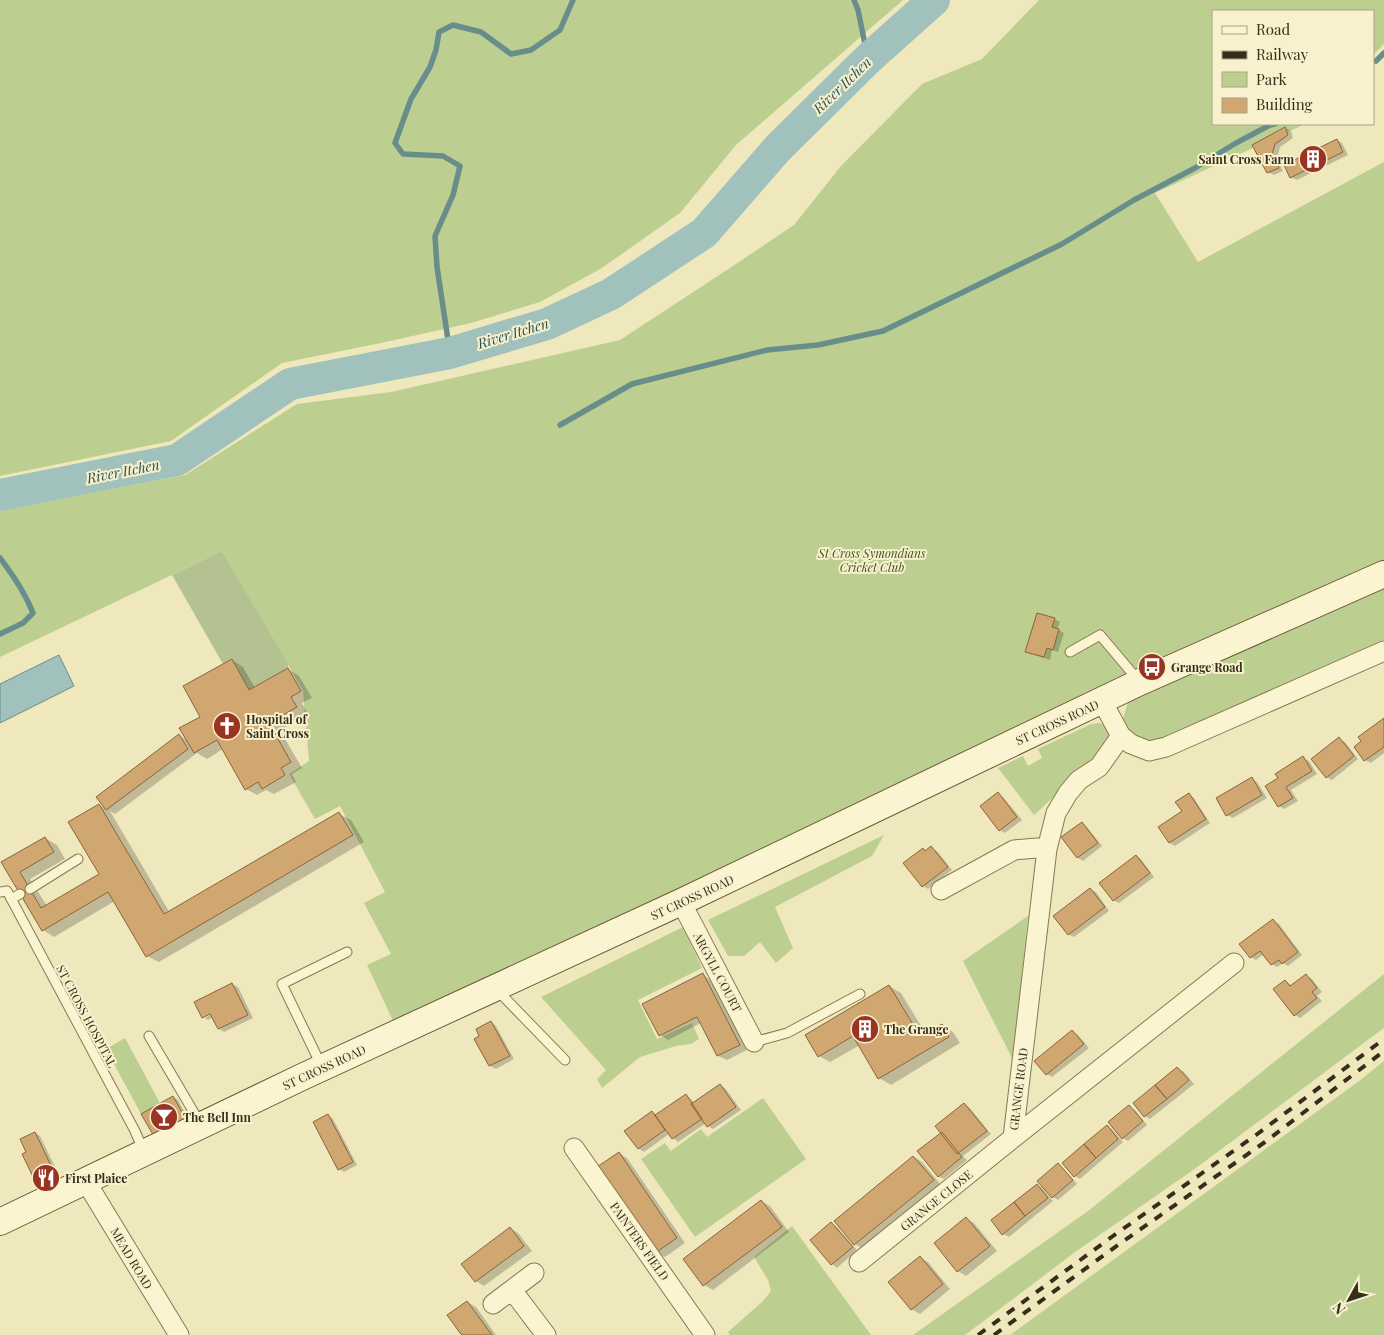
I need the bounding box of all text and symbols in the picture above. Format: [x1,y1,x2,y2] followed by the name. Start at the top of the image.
[1212,10,1374,125] legend
[1256,19,1290,39] text: Road
[1256,44,1309,64] text: Railway
[808,53,875,118] water label: River Itchen
[1256,69,1288,89] text: Park
[1256,94,1313,114] text: Building
[1298,144,1328,174] building icon: Saint Cross Farm
[1199,151,1294,167] place label: Saint Cross Farm
[474,313,551,353] water label: River Itchen
[84,455,161,488] water label: River Itchen
[817,545,926,575] park label: St Cross Symondians Cricket Club
[1137,652,1167,682] bus stop icon: Grange Road
[1171,659,1243,675] place label: Grange Road
[1013,696,1101,748] street label: ST CROSS ROAD
[212,711,242,741] church icon: Hospital of Saint Cross
[246,711,310,741] place label: Hospital of Saint Cross
[648,871,736,923] street label: ST CROSS ROAD
[690,928,746,1015] street label: ARGYLL COURT
[53,962,121,1070] street label: ST CROSS HOSPITAL
[850,1014,880,1044] building icon: The Grange
[884,1021,949,1037] place label: The Grange
[280,1041,368,1093] street label: ST CROSS ROAD
[1005,1046,1031,1131] street label: GRANGE ROAD
[149,1102,179,1132] bar icon: The Bell Inn
[183,1109,251,1125] place label: The Bell Inn
[31,1163,61,1193] restaurant icon: First Plaice
[897,1166,975,1234] street label: GRANGE CLOSE
[65,1170,127,1186] place label: First Plaice
[607,1199,673,1284] street label: PAINTERS FIELD
[107,1224,157,1292] street label: MEAD ROAD
[1324,1275,1374,1325] north arrow
[1328,1299,1349,1319] text: N

